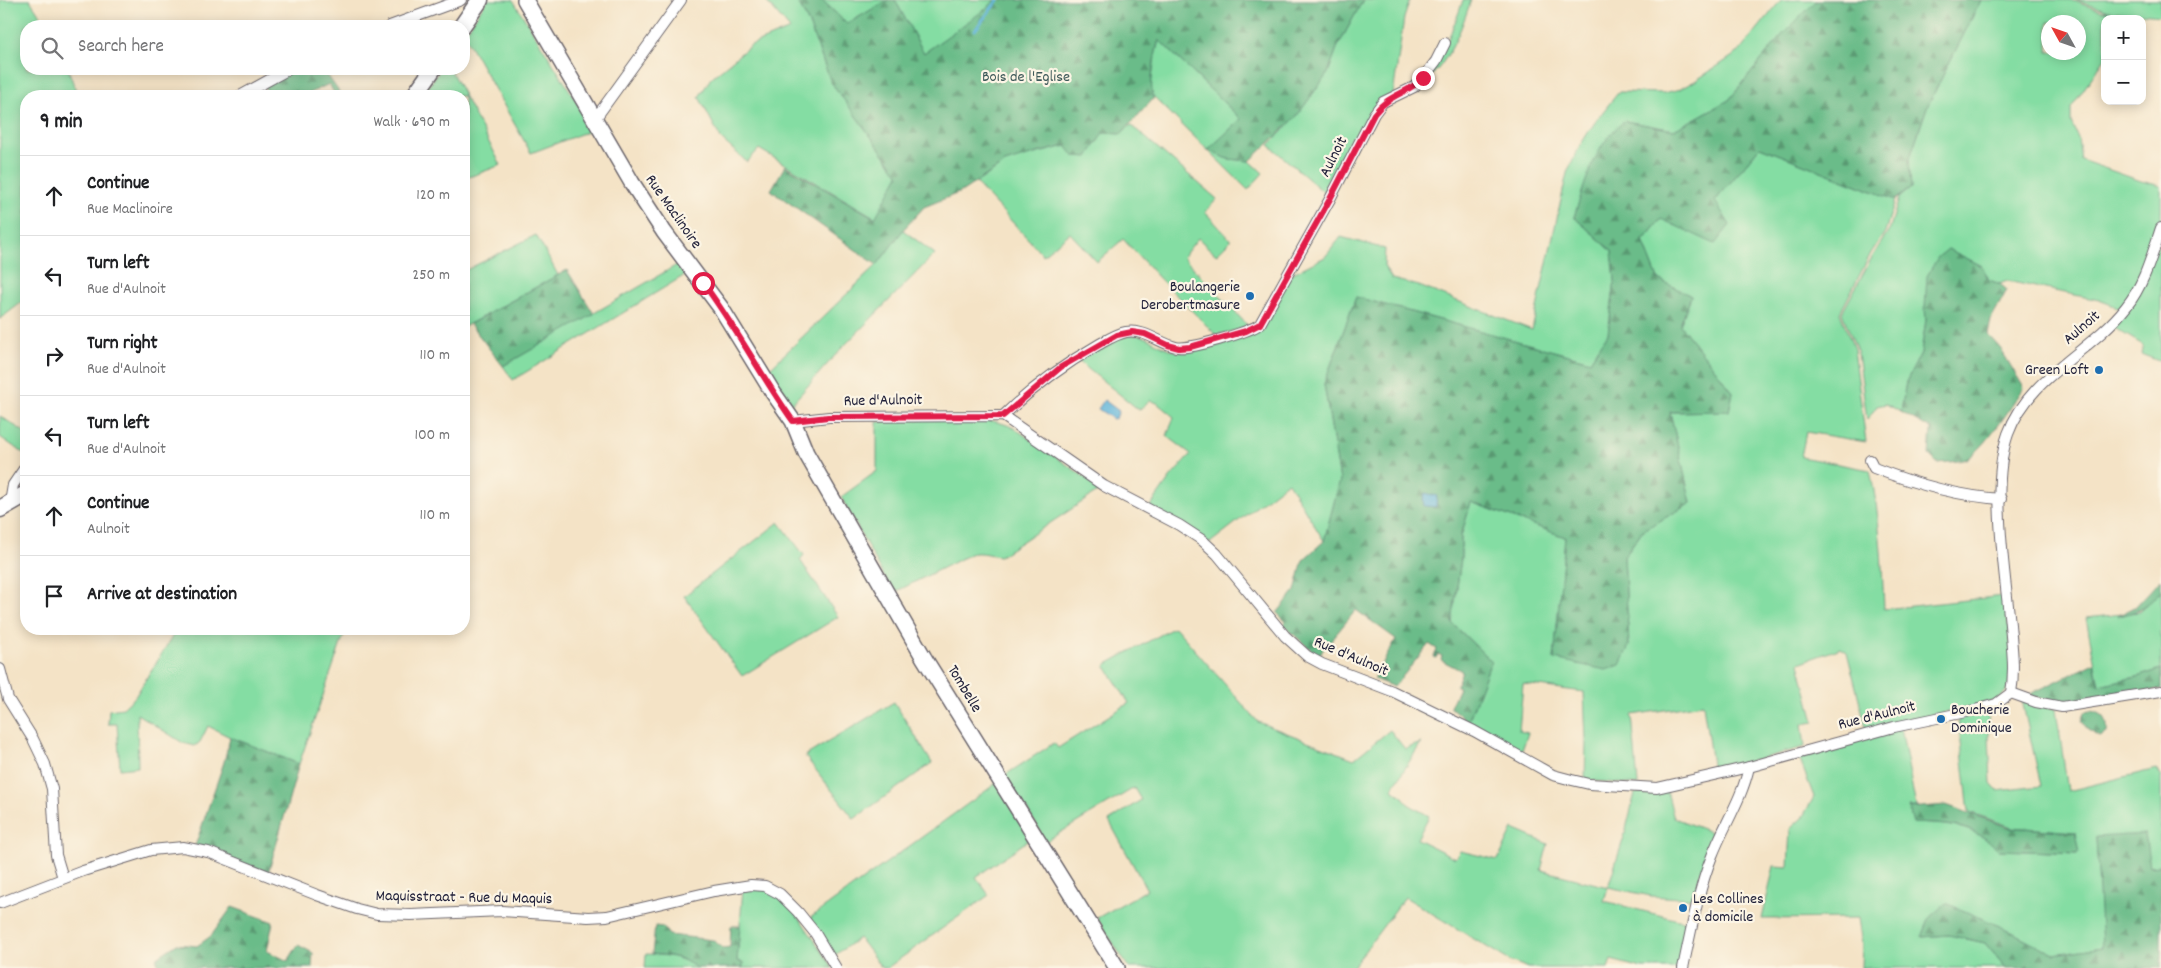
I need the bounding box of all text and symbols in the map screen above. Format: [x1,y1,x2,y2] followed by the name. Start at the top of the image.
[2041,15,2086,60] north arrow
[2101,15,2146,105] map controls
[2101,15,2146,60] button: +
[20,20,470,75] search box
[38,34,66,62] icon: search
[78,34,164,61] text: Search here
[2101,60,2146,105] button: −
[982,66,1070,89] park label: Bois de l'Eglise
[1412,67,1435,90] route end
[40,108,82,138] text: 9 min
[373,111,450,134] text: Walk · 690 m
[1314,133,1354,181] street label: Aulnoit
[639,170,707,254] street label: Rue Maclinoire
[87,171,149,198] text: Continue
[40,182,68,210] icon: ahead
[416,184,450,207] text: 120 m
[87,198,173,221] text: Rue Maclinoire
[87,251,150,278] text: Turn left
[40,262,68,290] icon: left
[412,264,450,287] text: 250 m
[692,272,715,295] route start
[1141,276,1240,317] place label: Boulangerie Derobertmasure
[87,278,166,301] text: Rue d'Aulnoit
[1244,290,1256,302] marker: Boulangerie Derobertmasure
[2058,305,2106,351] street label: Aulnoit
[87,331,158,358] text: Turn right
[40,342,68,370] icon: right
[420,344,450,367] text: 110 m
[87,358,166,381] text: Rue d'Aulnoit
[2025,359,2089,382] place label: Green Loft
[2093,364,2105,376] marker: Green Loft
[843,389,923,413] street label: Rue d'Aulnoit
[87,411,150,438] text: Turn left
[40,422,68,450] icon: left
[414,424,450,447] text: 100 m
[87,438,166,461] text: Rue d'Aulnoit
[87,491,149,518] text: Continue
[40,502,68,530] icon: ahead
[420,504,450,527] text: 110 m
[87,518,130,541] text: Aulnoit
[40,582,68,610] icon: arrive
[87,582,237,609] text: Arrive at destination
[1310,631,1392,683] street label: Rue d'Aulnoit
[941,661,987,717] street label: Tombelle
[1836,695,1918,737] street label: Rue d'Aulnoit
[1951,699,2012,740] place label: Boucherie Dominique
[1935,713,1947,725] marker: Boucherie Dominique
[375,885,553,911] street label: Maquisstraat - Rue du Maquis
[1693,888,1764,929] place label: Les Collines à domicile
[1677,902,1689,914] marker: Les Collines à domicile

